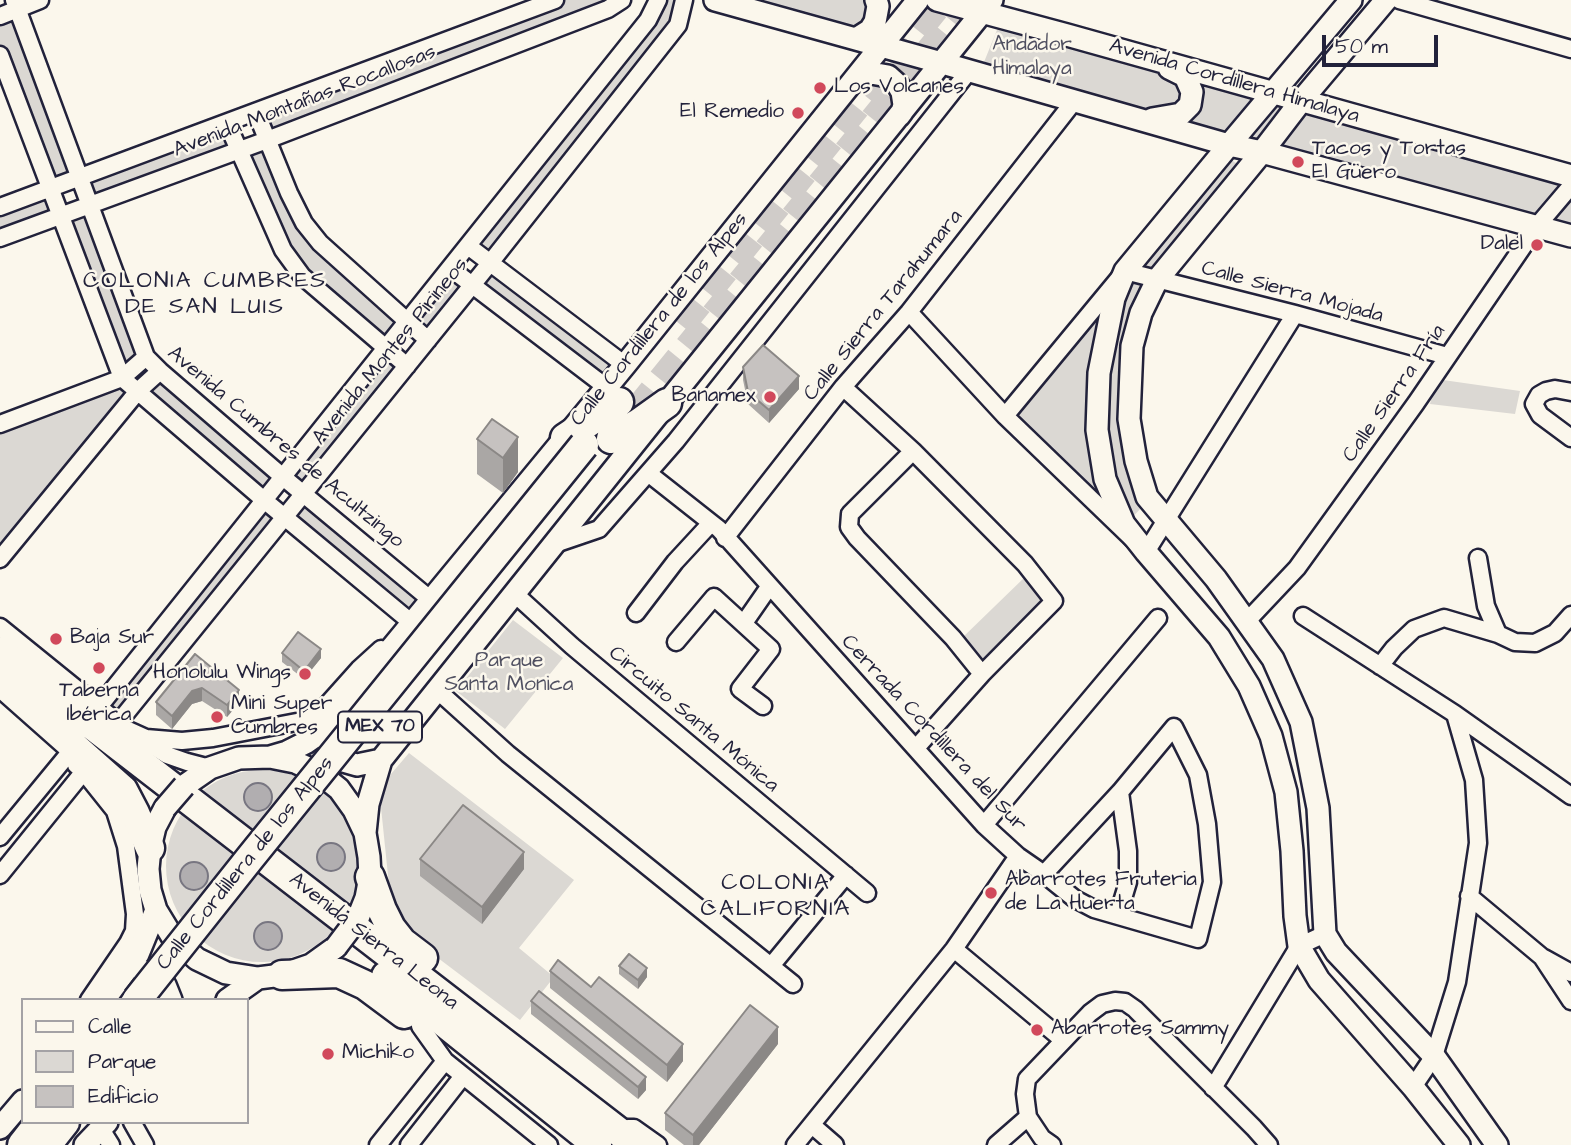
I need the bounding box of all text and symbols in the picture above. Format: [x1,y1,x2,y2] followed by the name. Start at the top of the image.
[1326,21,1442,65] scale bar
[1335,32,1388,61] text: 50 m
[992,33,1072,83] park label: Andador Himalaya
[1106,34,1362,130] street label: Avenida Cordillera Himalaya
[170,40,440,164] street label: Avenida Montañas Rocallosas
[834,75,964,101] place label: Los Volcanes
[812,80,828,96] marker: Los Volcanes
[680,100,784,126] place label: El Remedio
[790,105,806,121] marker: El Remedio
[1312,137,1466,187] place label: Tacos y Tortas El Güero
[1290,154,1306,170] marker: Tacos y Tortas El Güero
[799,205,969,407] street label: Calle Sierra Tarahumara
[566,208,754,432] street label: Calle Cordillera de los Alpes
[1481,232,1523,258] place label: Dalel
[1529,237,1545,253] marker: Dalel
[308,253,474,451] street label: Avenida Montes Pirineos
[1198,257,1386,329] street label: Calle Sierra Mojada
[85,268,325,322] district label: COLONIA CUMBRES DE SAN LUIS
[1338,320,1452,468] street label: Calle Sierra Fría
[162,342,408,554] street label: Avenida Cumbres de Acultzingo
[672,384,756,410] place label: Banamex
[762,389,778,405] marker: Banamex
[70,626,154,652] place label: Baja Sur
[835,630,1031,838] street label: Cerrada Cordillera del Sur
[48,631,64,647] marker: Baja Sur
[603,641,783,799] street label: Circuito Santa Mónica
[444,649,574,699] park label: Parque Santa Monica
[91,660,107,676] marker: Taberna Ibérica
[153,661,291,687] place label: Honolulu Wings
[297,666,313,682] marker: Honolulu Wings
[59,679,139,729] place label: Taberna Ibérica
[231,692,332,742] place label: Mini Super Cumbres
[209,709,225,725] marker: Mini Super Cumbres
[338,712,422,742] road number: MEX 70
[152,752,340,976] street label: Calle Cordillera de los Alpes
[283,868,463,1016] street label: Avenida Sierra Leona
[1005,868,1197,918] place label: Abarrotes Fruteria de La Huerta
[702,870,850,924] district label: COLONIA CALIFORNIA
[983,885,999,901] marker: Abarrotes Fruteria de La Huerta
[21,998,248,1124] legend
[88,1012,132,1041] text: Calle
[1051,1017,1229,1043] place label: Abarrotes Sammy
[1029,1022,1045,1038] marker: Abarrotes Sammy
[342,1041,414,1067] place label: Michiko
[320,1046,336,1062] marker: Michiko
[88,1047,156,1076] text: Parque
[88,1082,158,1111] text: Edificio

